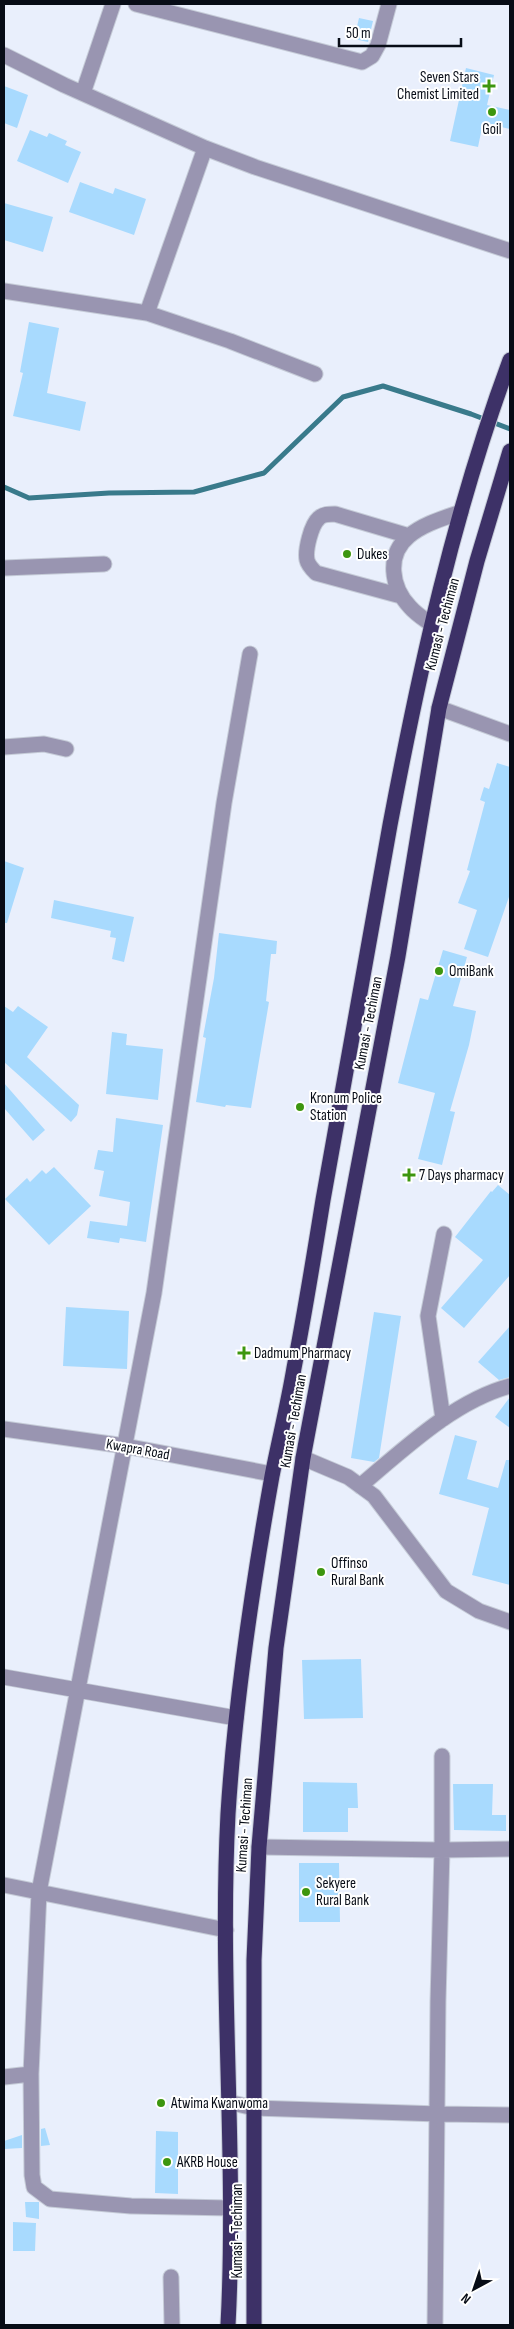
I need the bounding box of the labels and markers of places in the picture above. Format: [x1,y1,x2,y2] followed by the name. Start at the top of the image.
[397,68,479,104] place label: Seven Stars Chemist Limited
[483,80,495,92] marker: Seven Stars Chemist Limited
[486,106,498,118] marker: Goil
[482,120,502,139] place label: Goil
[357,545,388,564] place label: Dukes
[341,548,353,560] marker: Dukes
[449,962,494,981] place label: OmiBank
[433,965,445,977] marker: OmiBank
[310,1089,382,1125] place label: Kronum Police Station
[294,1101,306,1113] marker: Kronum Police Station
[419,1166,504,1185] place label: 7 Days pharmacy
[403,1169,415,1181] marker: 7 Days pharmacy
[254,1344,351,1363] place label: Dadmum Pharmacy
[238,1347,250,1359] marker: Dadmum Pharmacy
[331,1554,384,1590] place label: Offinso Rural Bank
[315,1566,327,1578] marker: Offinso Rural Bank
[316,1874,369,1910] place label: Sekyere Rural Bank
[300,1886,312,1898] marker: Sekyere Rural Bank
[170,2094,268,2113] place label: Atwima Kwanwoma
[155,2097,167,2109] marker: Atwima Kwanwoma
[176,2153,238,2172] place label: AKRB House
[161,2156,173,2168] marker: AKRB House

